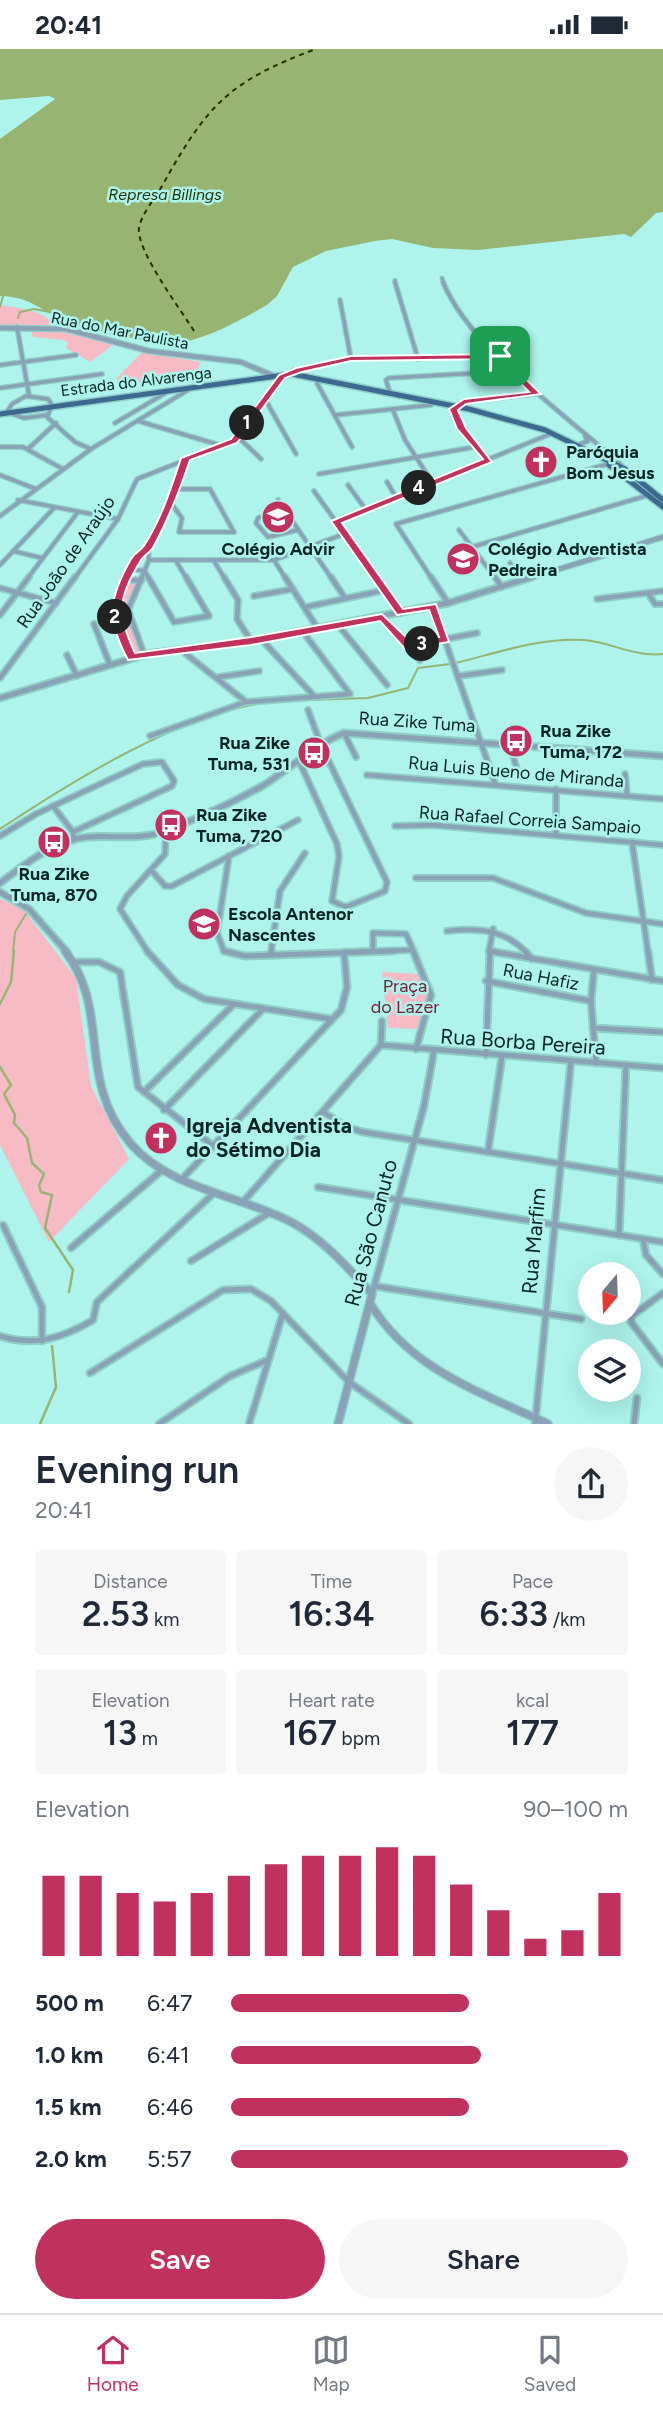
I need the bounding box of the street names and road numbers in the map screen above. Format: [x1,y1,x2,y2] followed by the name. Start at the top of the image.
[49,308,190,353] street label: Rua do Mar Paulista
[60,363,213,400] street label: Estrada do Alvarenga
[12,492,120,632] street label: Rua João de Araújo
[358,707,476,737] street label: Rua Zike Tuma
[407,752,625,792] street label: Rua Luis Bueno de Miranda
[418,801,642,839] street label: Rua Rafael Correia Sampaio
[501,959,581,995] street label: Rua Hafiz
[439,1023,607,1060] street label: Rua Borba Pereira
[339,1157,402,1309] street label: Rua São Canuto
[516,1187,551,1295] street label: Rua Marfim

